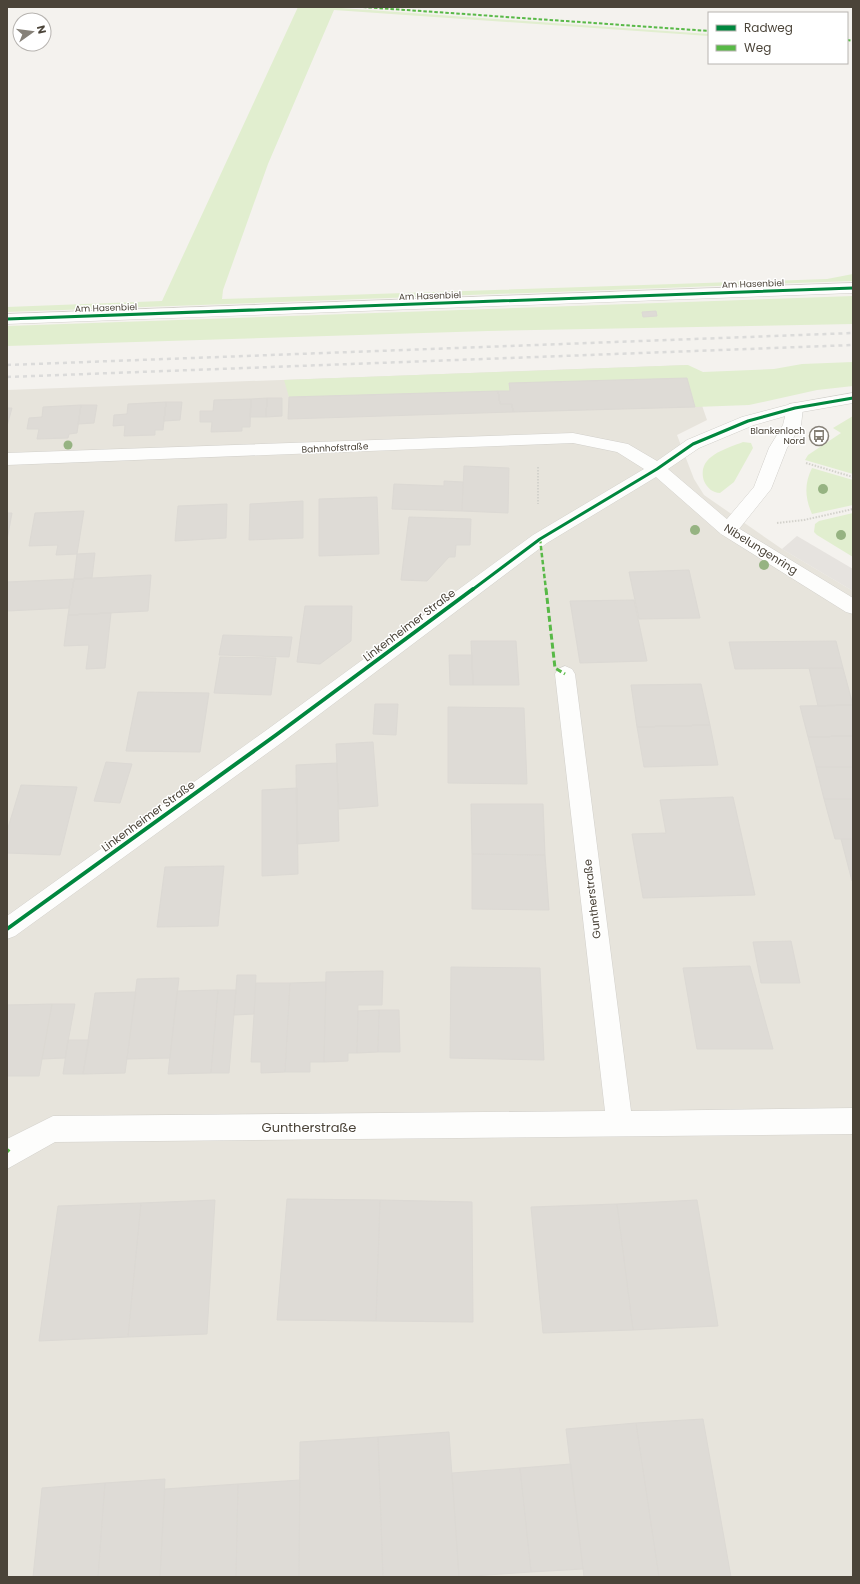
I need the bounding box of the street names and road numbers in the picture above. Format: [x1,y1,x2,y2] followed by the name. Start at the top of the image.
[722,277,784,291] street label: Am Hasenbiel
[399,289,461,303] street label: Am Hasenbiel
[75,301,137,315] street label: Am Hasenbiel
[301,440,369,456] street label: Bahnhofstraße
[721,520,801,578] street label: Nibelungenring
[359,585,459,665] street label: Linkenheimer Straße
[98,776,198,855] street label: Linkenheimer Straße
[579,858,605,940] street label: Guntherstraße
[262,1118,356,1137] street label: Guntherstraße

